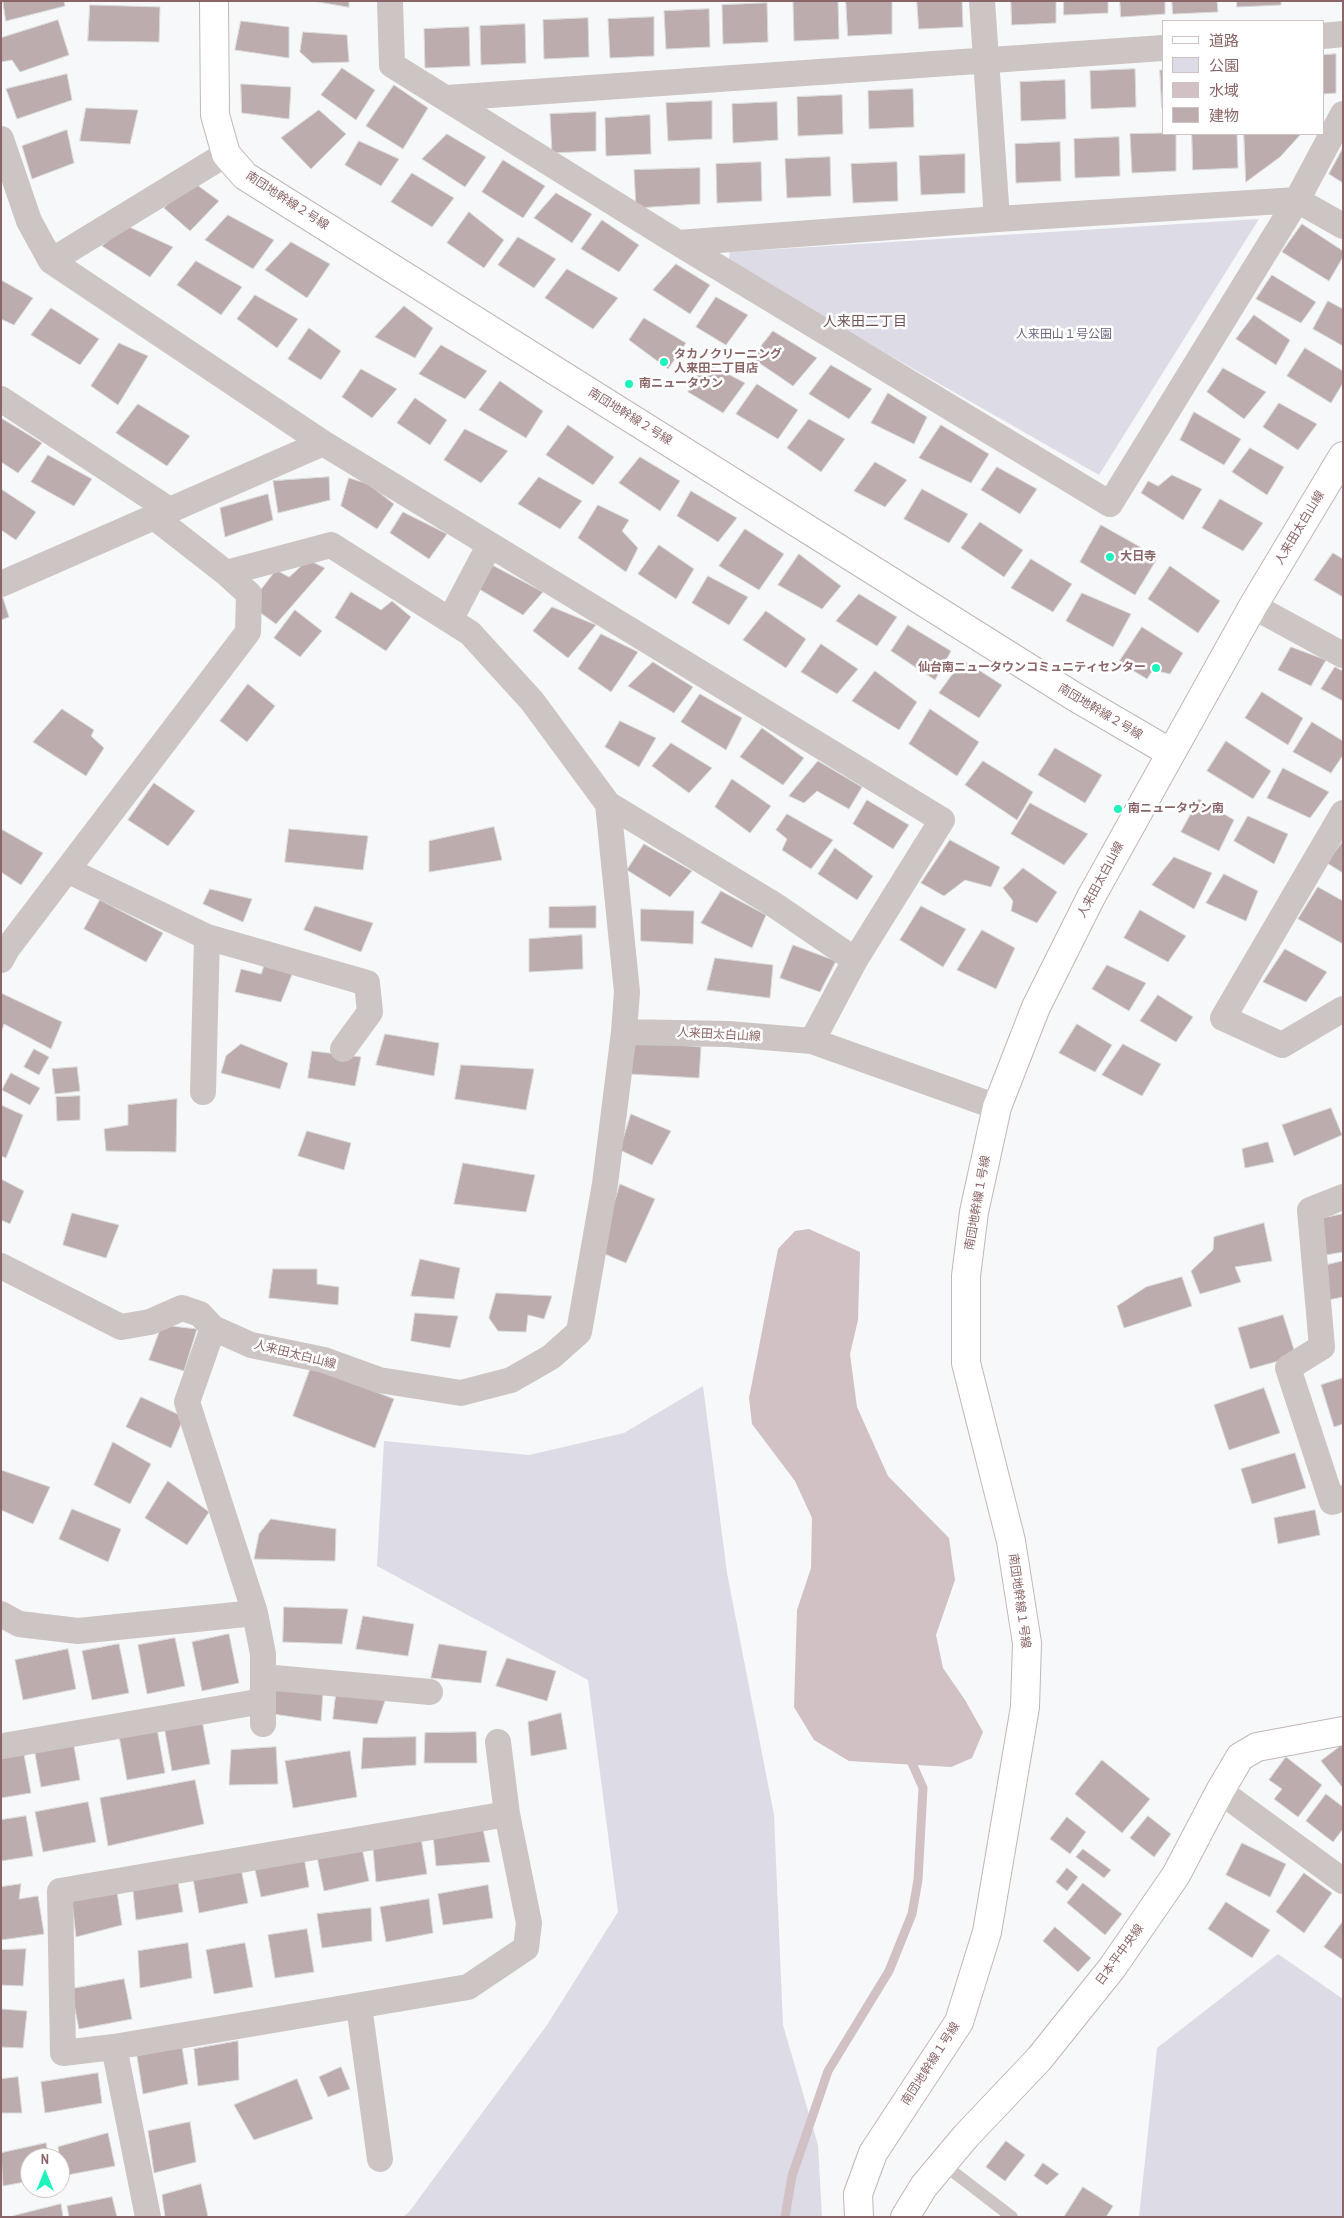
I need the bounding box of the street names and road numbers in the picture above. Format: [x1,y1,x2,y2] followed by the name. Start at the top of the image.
[243,169,331,233] street label: 南団地幹線２号線
[585,385,675,449] street label: 南団地幹線２号線
[1272,488,1328,568] street label: 人来田太白山線
[1055,681,1145,743] street label: 南団地幹線２号線
[1075,840,1127,920] street label: 人来田太白山線
[677,1026,761,1044] street label: 人来田太白山線
[963,1154,993,1252] street label: 南団地幹線１号線
[253,1338,337,1372] street label: 人来田太白山線
[1005,1552,1033,1650] street label: 南団地幹線１号線
[1093,1922,1147,1988] street label: 日本平中央線
[899,2020,963,2108] street label: 南団地幹線１号線

